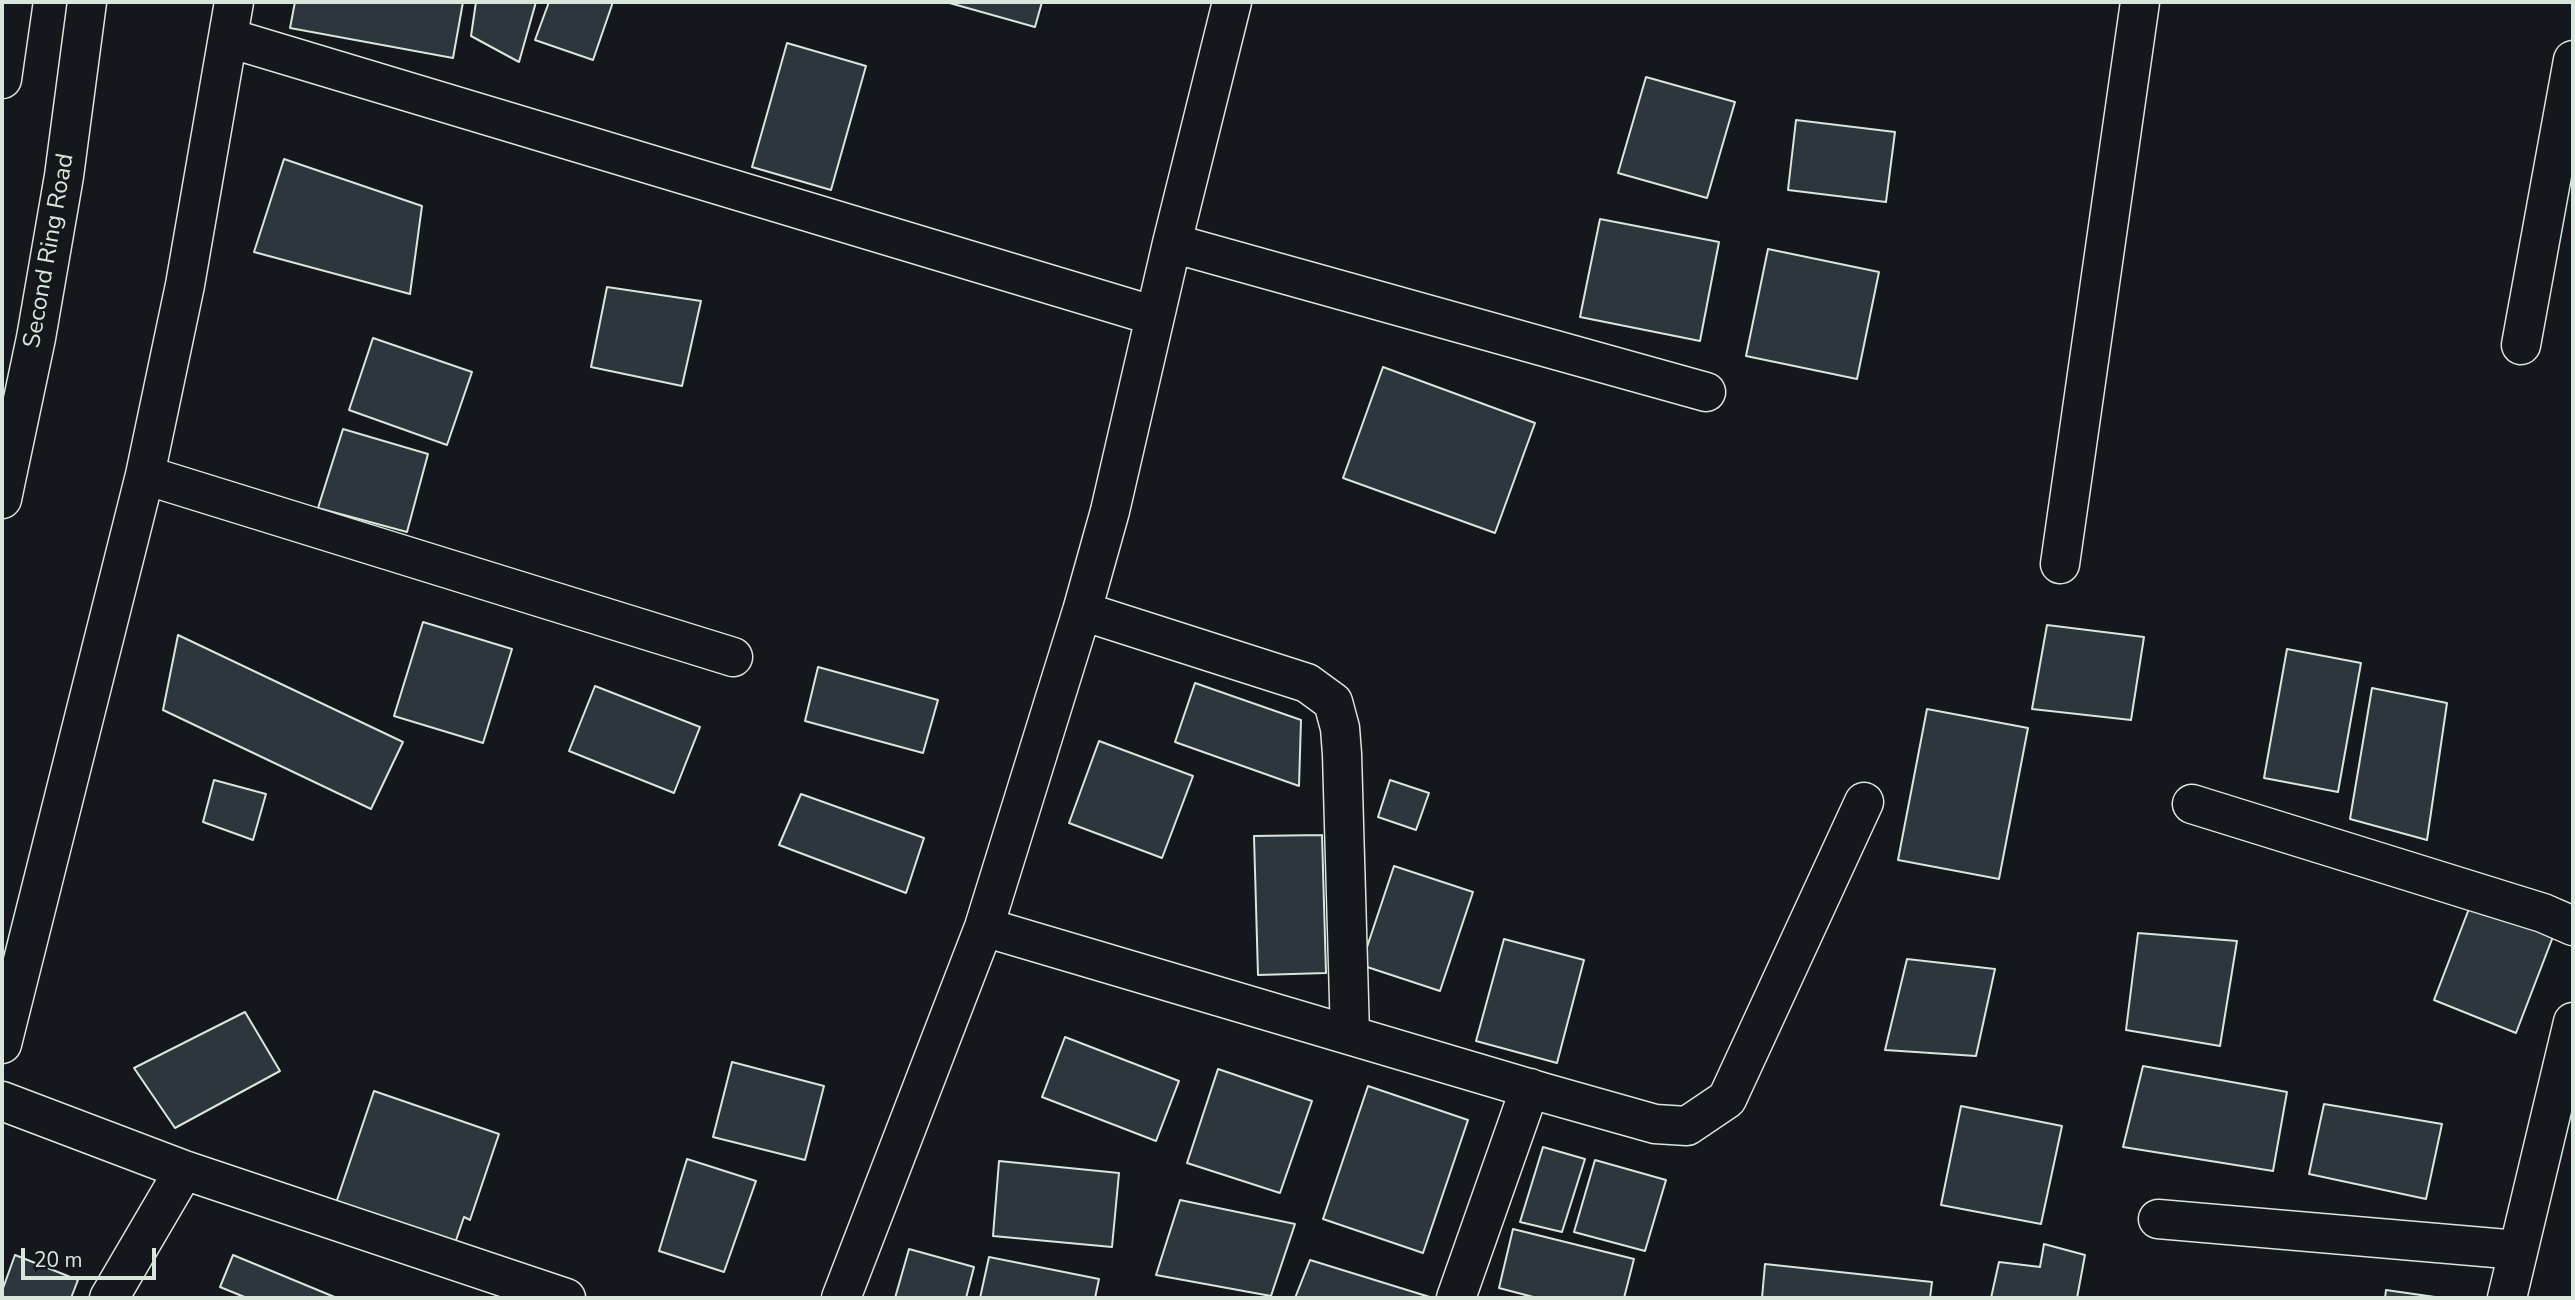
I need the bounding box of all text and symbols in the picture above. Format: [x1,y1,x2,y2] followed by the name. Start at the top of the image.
[19,152,81,350] street label: Second Ring Road
[24,1234,159,1278] scale bar
[34,1246,83,1274] text: 20 m

